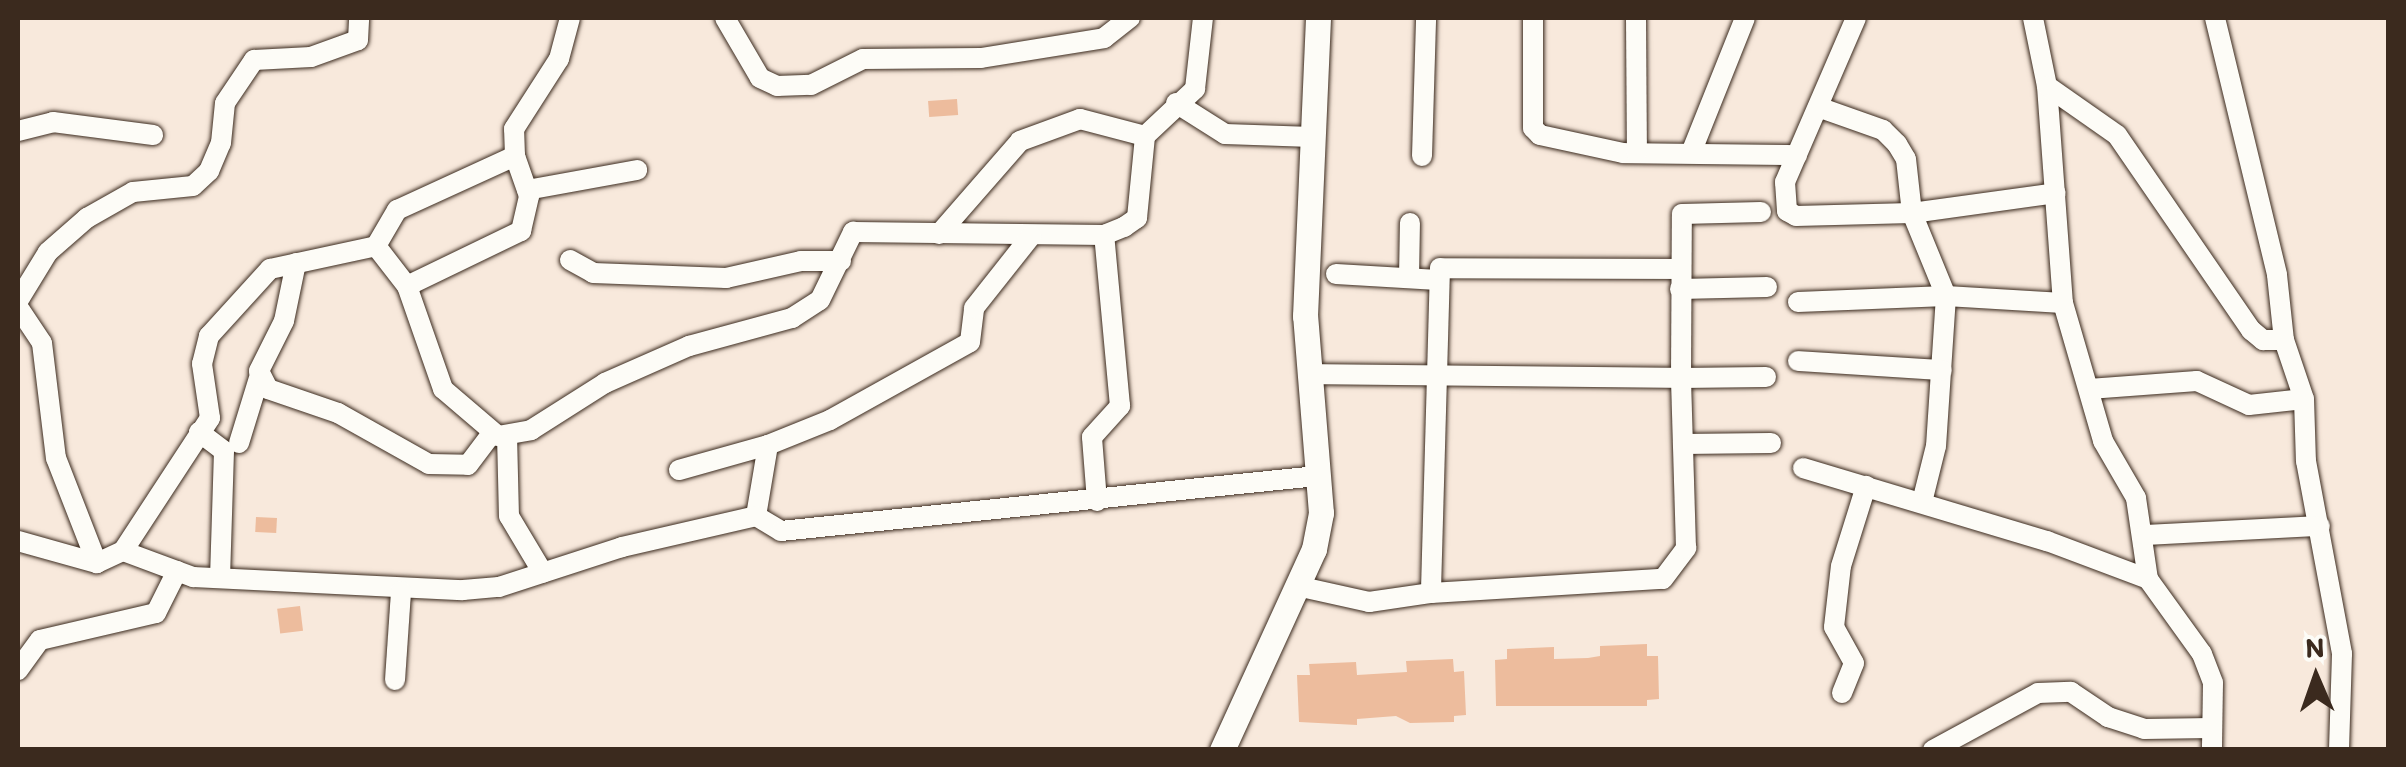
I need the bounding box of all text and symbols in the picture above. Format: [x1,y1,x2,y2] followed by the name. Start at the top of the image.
[2266,627,2366,727] north arrow
[2305,630,2325,664] text: N

